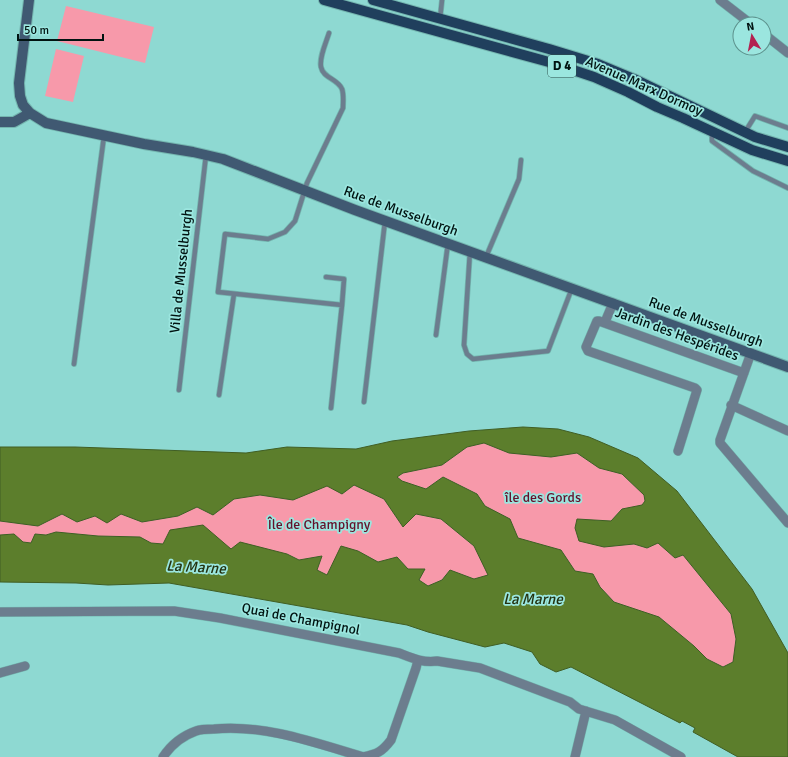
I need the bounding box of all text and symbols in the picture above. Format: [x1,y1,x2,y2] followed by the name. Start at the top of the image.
[18,16,103,42] scale bar
[732,16,772,56] north arrow
[745,20,755,34] text: N
[24,23,49,38] text: 50 m
[583,53,706,120] street label: Avenue Marx Dormoy
[548,55,576,77] road number: D 4
[341,182,461,240] street label: Rue de Musselburgh
[166,208,196,334] street label: Villa de Musselburgh
[646,293,766,351] street label: Rue de Musselburgh
[613,304,741,364] street label: Jardin des Hespérides
[504,489,581,506] park label: île des Gords
[267,516,371,533] park label: Île de Champigny
[166,556,228,578] water label: La Marne
[503,590,564,608] water label: La Marne
[240,599,362,639] street label: Quai de Champignol

